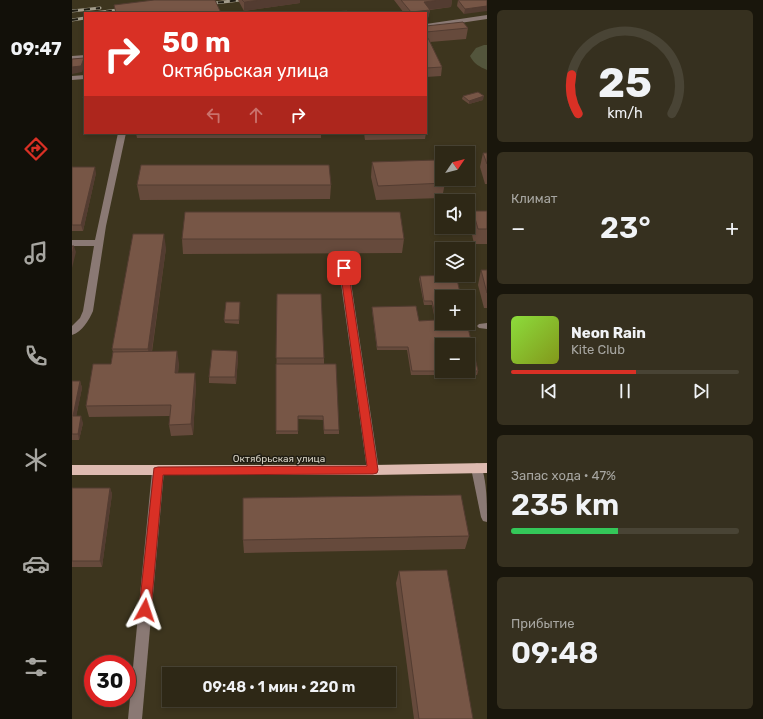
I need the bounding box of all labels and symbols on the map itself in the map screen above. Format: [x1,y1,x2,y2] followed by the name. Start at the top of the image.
[435,146,475,186] north arrow
[327,251,361,285] pin
[233,453,325,465] street label: Октябрьская улица
[124,589,166,631] position arrow
[84,655,136,707] speed limit sign: 30

